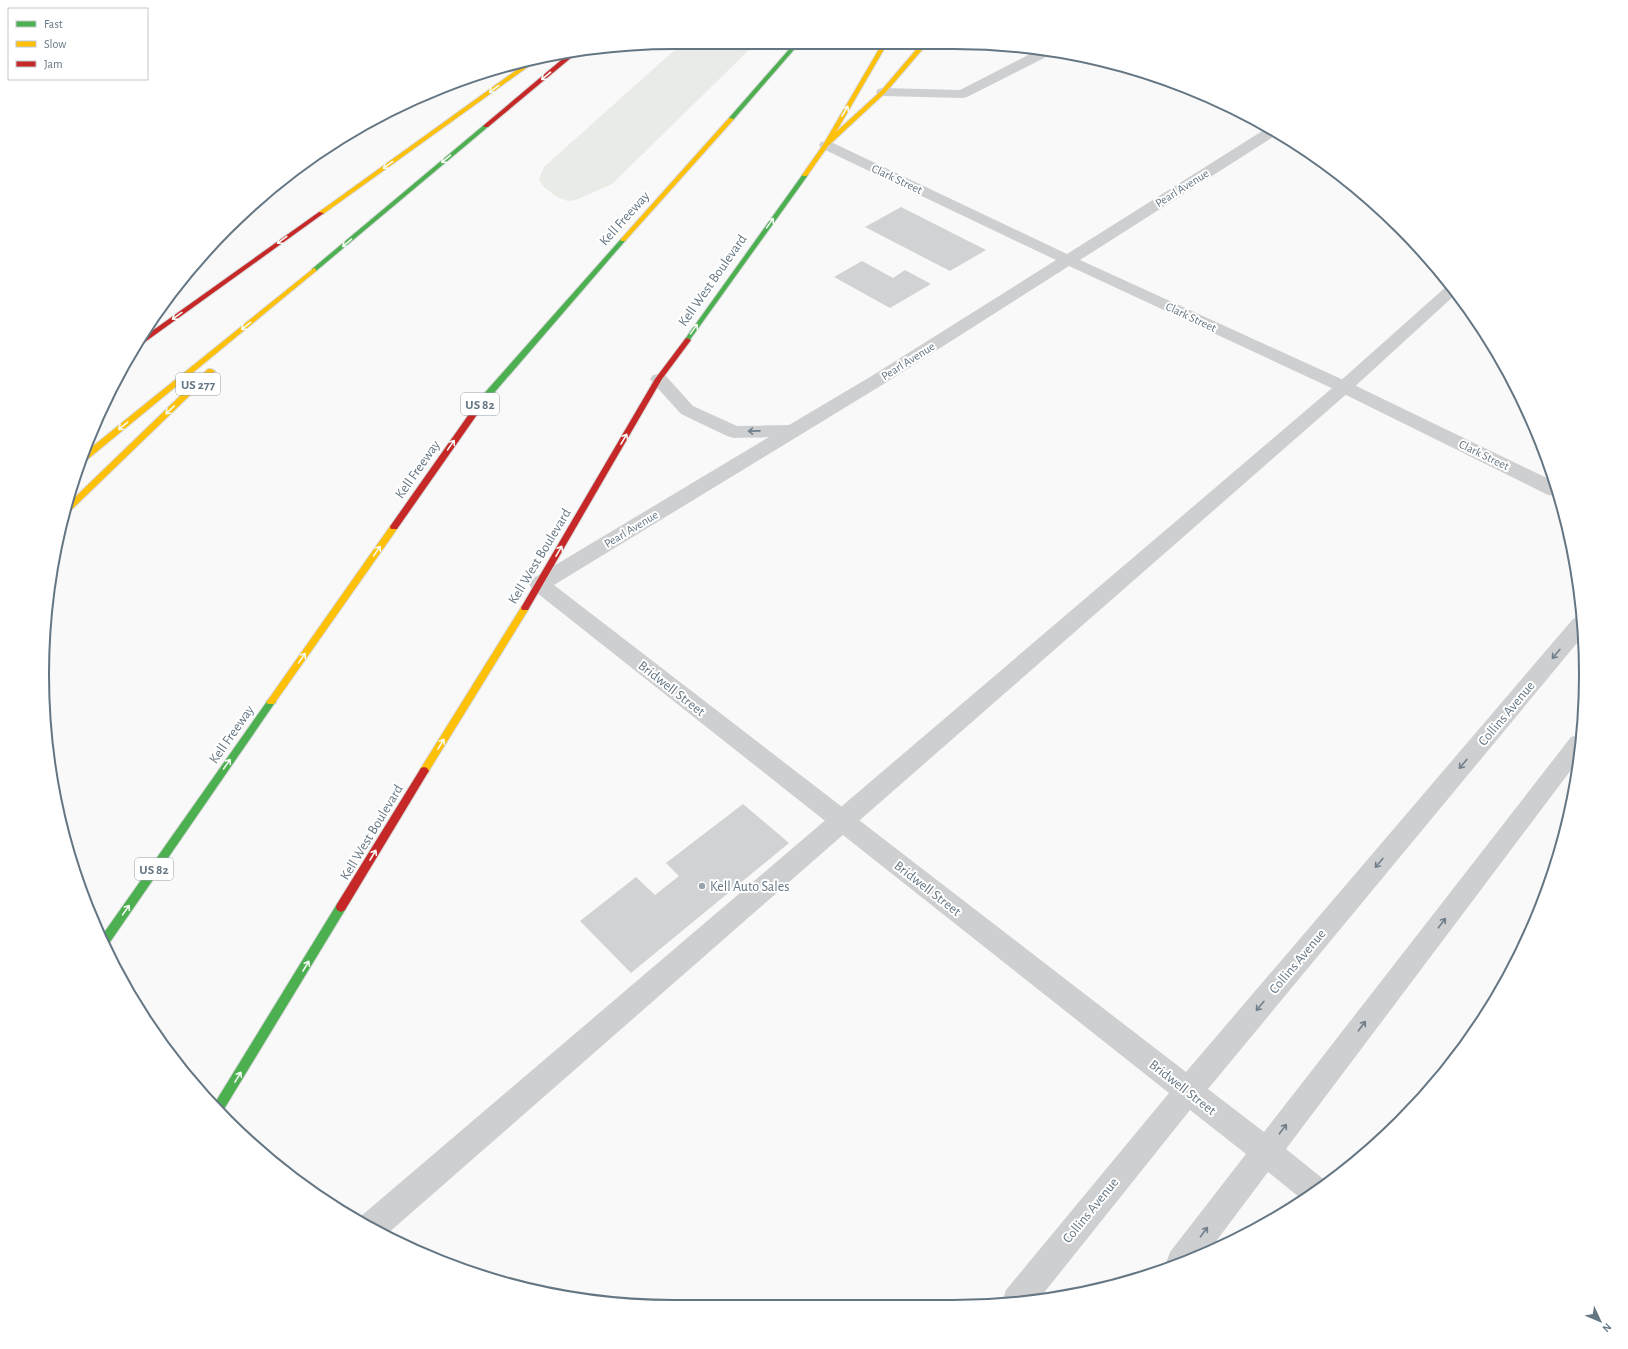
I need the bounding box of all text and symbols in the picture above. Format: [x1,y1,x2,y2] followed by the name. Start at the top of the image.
[8,8,148,80] legend
[44,18,63,30] text: Fast
[44,38,66,50] text: Slow
[44,58,63,70] text: Jam
[541,71,551,80] one-way arrow
[489,85,500,93] one-way arrow
[842,105,850,117] one-way arrow
[441,155,452,164] one-way arrow
[383,161,394,169] one-way arrow
[870,162,924,196] street label: Clark Street
[1153,167,1211,209] street label: Pearl Avenue
[597,189,653,248] street label: Kell Freeway
[766,218,774,229] one-way arrow
[676,232,750,329] street label: Kell West Boulevard
[277,236,288,245] one-way arrow
[341,238,352,247] one-way arrow
[1164,300,1218,334] street label: Clark Street
[171,312,182,320] one-way arrow
[240,321,251,330] one-way arrow
[690,324,699,335] one-way arrow
[879,340,937,382] street label: Pearl Avenue
[176,373,220,395] road number: US 277
[461,393,499,415] road number: US 82
[165,405,175,415] one-way arrow
[118,421,129,430] one-way arrow
[748,427,761,435] one-way arrow
[621,433,629,445] one-way arrow
[393,438,443,501] street label: Kell Freeway
[1457,438,1511,472] street label: Clark Street
[447,440,455,451] one-way arrow
[506,506,574,607] street label: Kell West Boulevard
[602,508,660,550] street label: Pearl Avenue
[555,545,563,557] one-way arrow
[373,546,381,557] one-way arrow
[1551,648,1560,659] one-way arrow
[298,652,306,663] one-way arrow
[635,659,708,719] street label: Bridwell Street
[1476,679,1538,749] street label: Collins Avenue
[207,703,257,766] street label: Kell Freeway
[438,738,446,750] one-way arrow
[223,759,231,770] one-way arrow
[1459,759,1468,769] one-way arrow
[338,782,406,883] street label: Kell West Boulevard
[370,849,378,861] one-way arrow
[135,858,173,880] road number: US 82
[1375,858,1384,869] one-way arrow
[891,859,964,919] street label: Bridwell Street
[710,880,789,894] place label: Kell Auto Sales
[697,881,707,891] marker: Kell Auto Sales
[122,905,130,916] one-way arrow
[1437,917,1446,928] one-way arrow
[1267,927,1329,997] street label: Collins Avenue
[302,960,310,972] one-way arrow
[1255,1000,1264,1011] one-way arrow
[1358,1021,1367,1032] one-way arrow
[1146,1058,1219,1118] street label: Bridwell Street
[234,1071,242,1083] one-way arrow
[1279,1124,1288,1135] one-way arrow
[1060,1175,1121,1246] street label: Collins Avenue
[1200,1227,1209,1238] one-way arrow
[1580,1301,1620,1341] north arrow
[1600,1321,1613,1334] text: N

